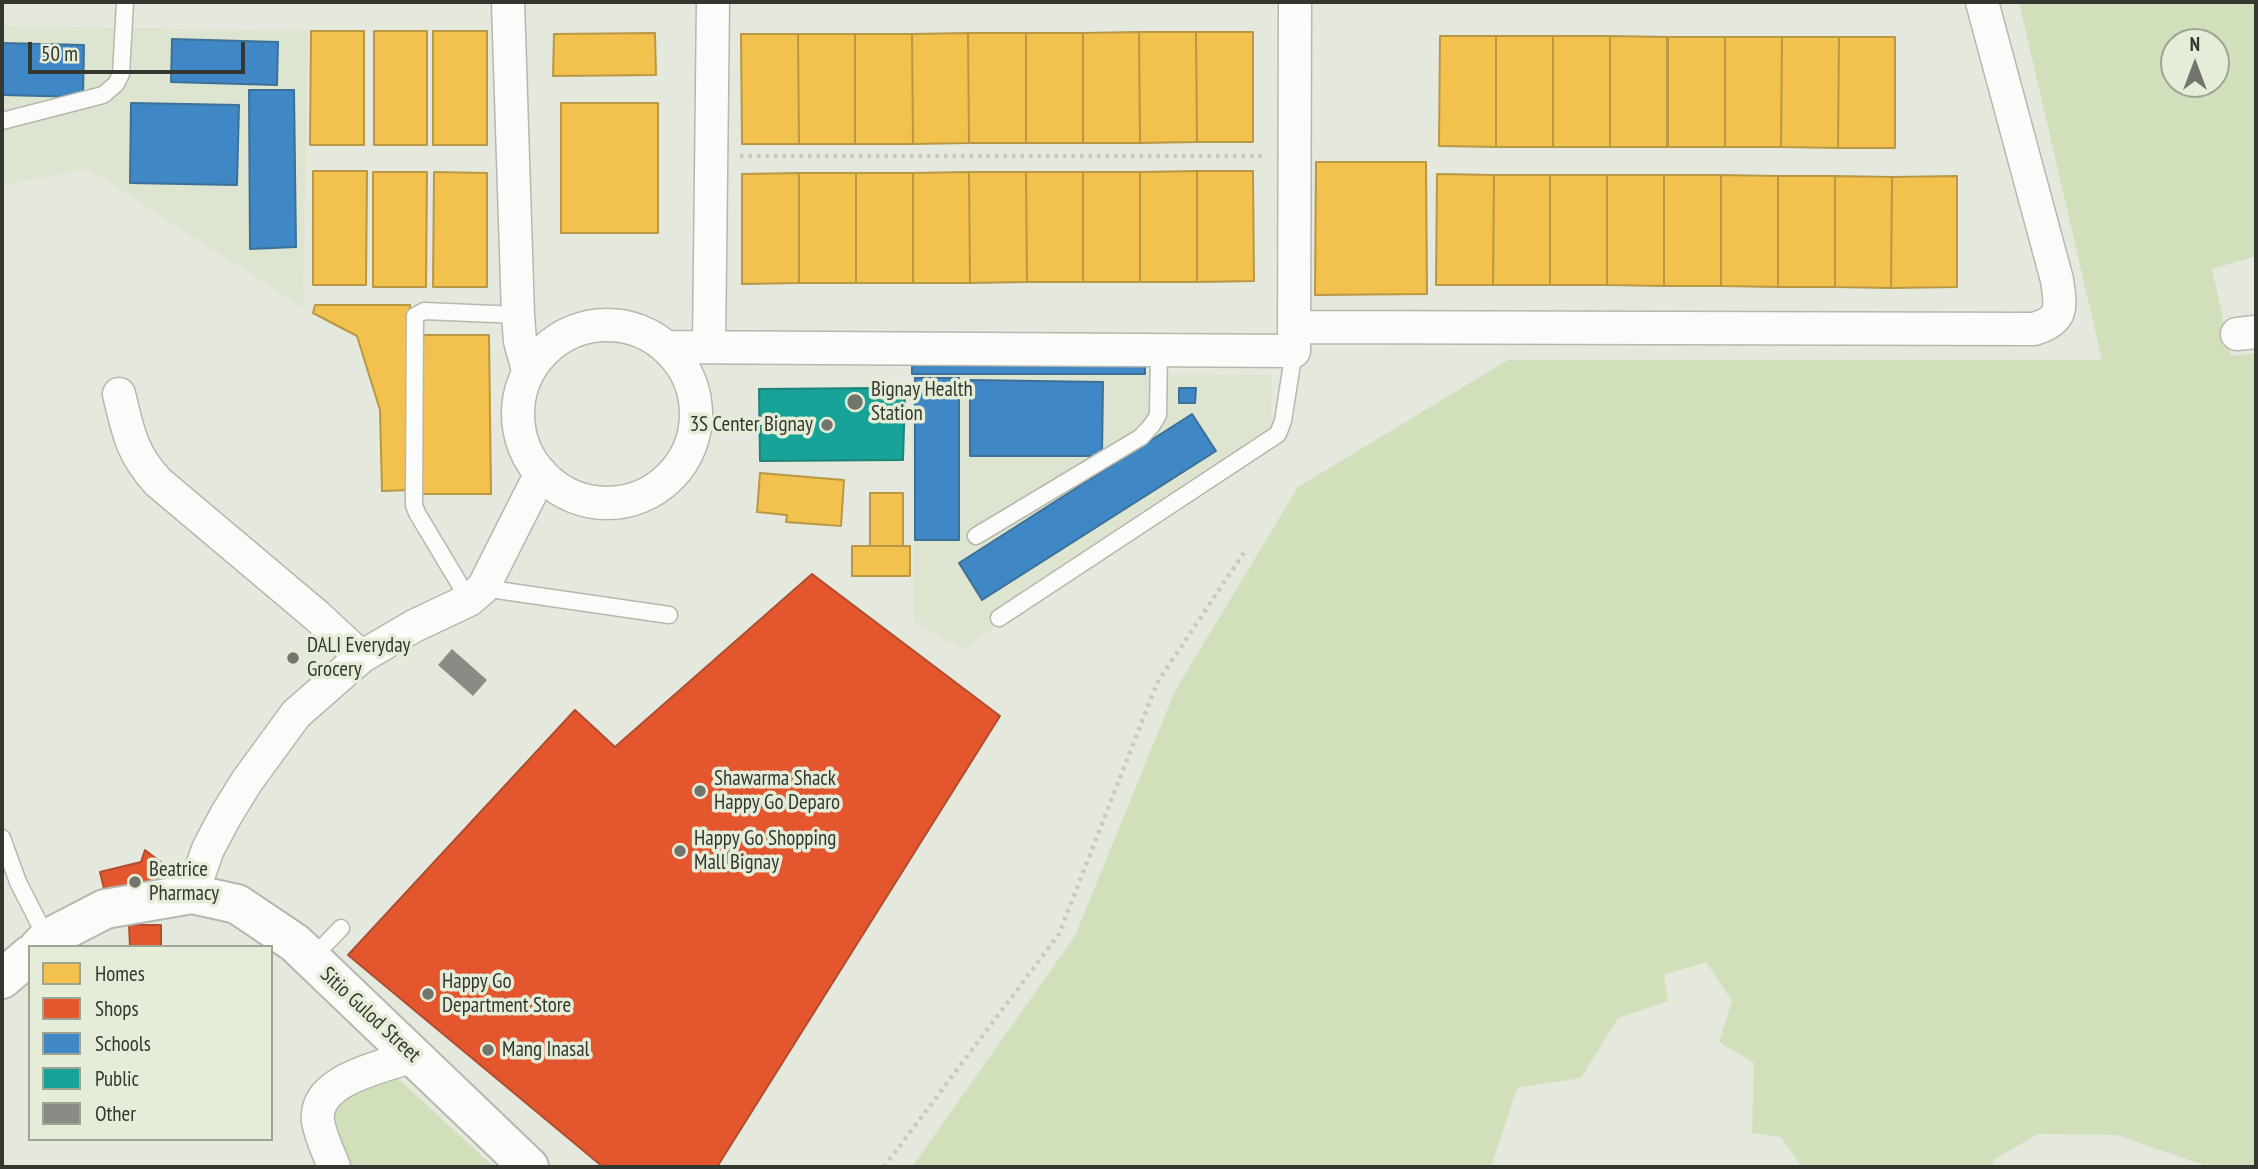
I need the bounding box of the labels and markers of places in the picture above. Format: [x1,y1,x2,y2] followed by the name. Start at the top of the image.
[871,377,973,427] place label: Bignay Health Station
[845,392,865,412] marker: Bignay Health Station
[690,412,813,438] place label: 3S Center Bignay
[819,417,835,433] marker: 3S Center Bignay
[307,633,410,683] place label: DALI Everyday Grocery
[285,650,301,666] marker: DALI Everyday Grocery
[714,766,840,816] place label: Shawarma Shack Happy Go Deparo
[692,783,708,799] marker: Shawarma Shack Happy Go Deparo
[694,826,836,876] place label: Happy Go Shopping Mall Bignay
[672,843,688,859] marker: Happy Go Shopping Mall Bignay
[149,857,219,907] place label: Beatrice Pharmacy
[127,874,143,890] marker: Beatrice Pharmacy
[442,969,571,1019] place label: Happy Go Department Store
[420,986,436,1002] marker: Happy Go Department Store
[502,1037,589,1063] place label: Mang Inasal
[480,1042,496,1058] marker: Mang Inasal

